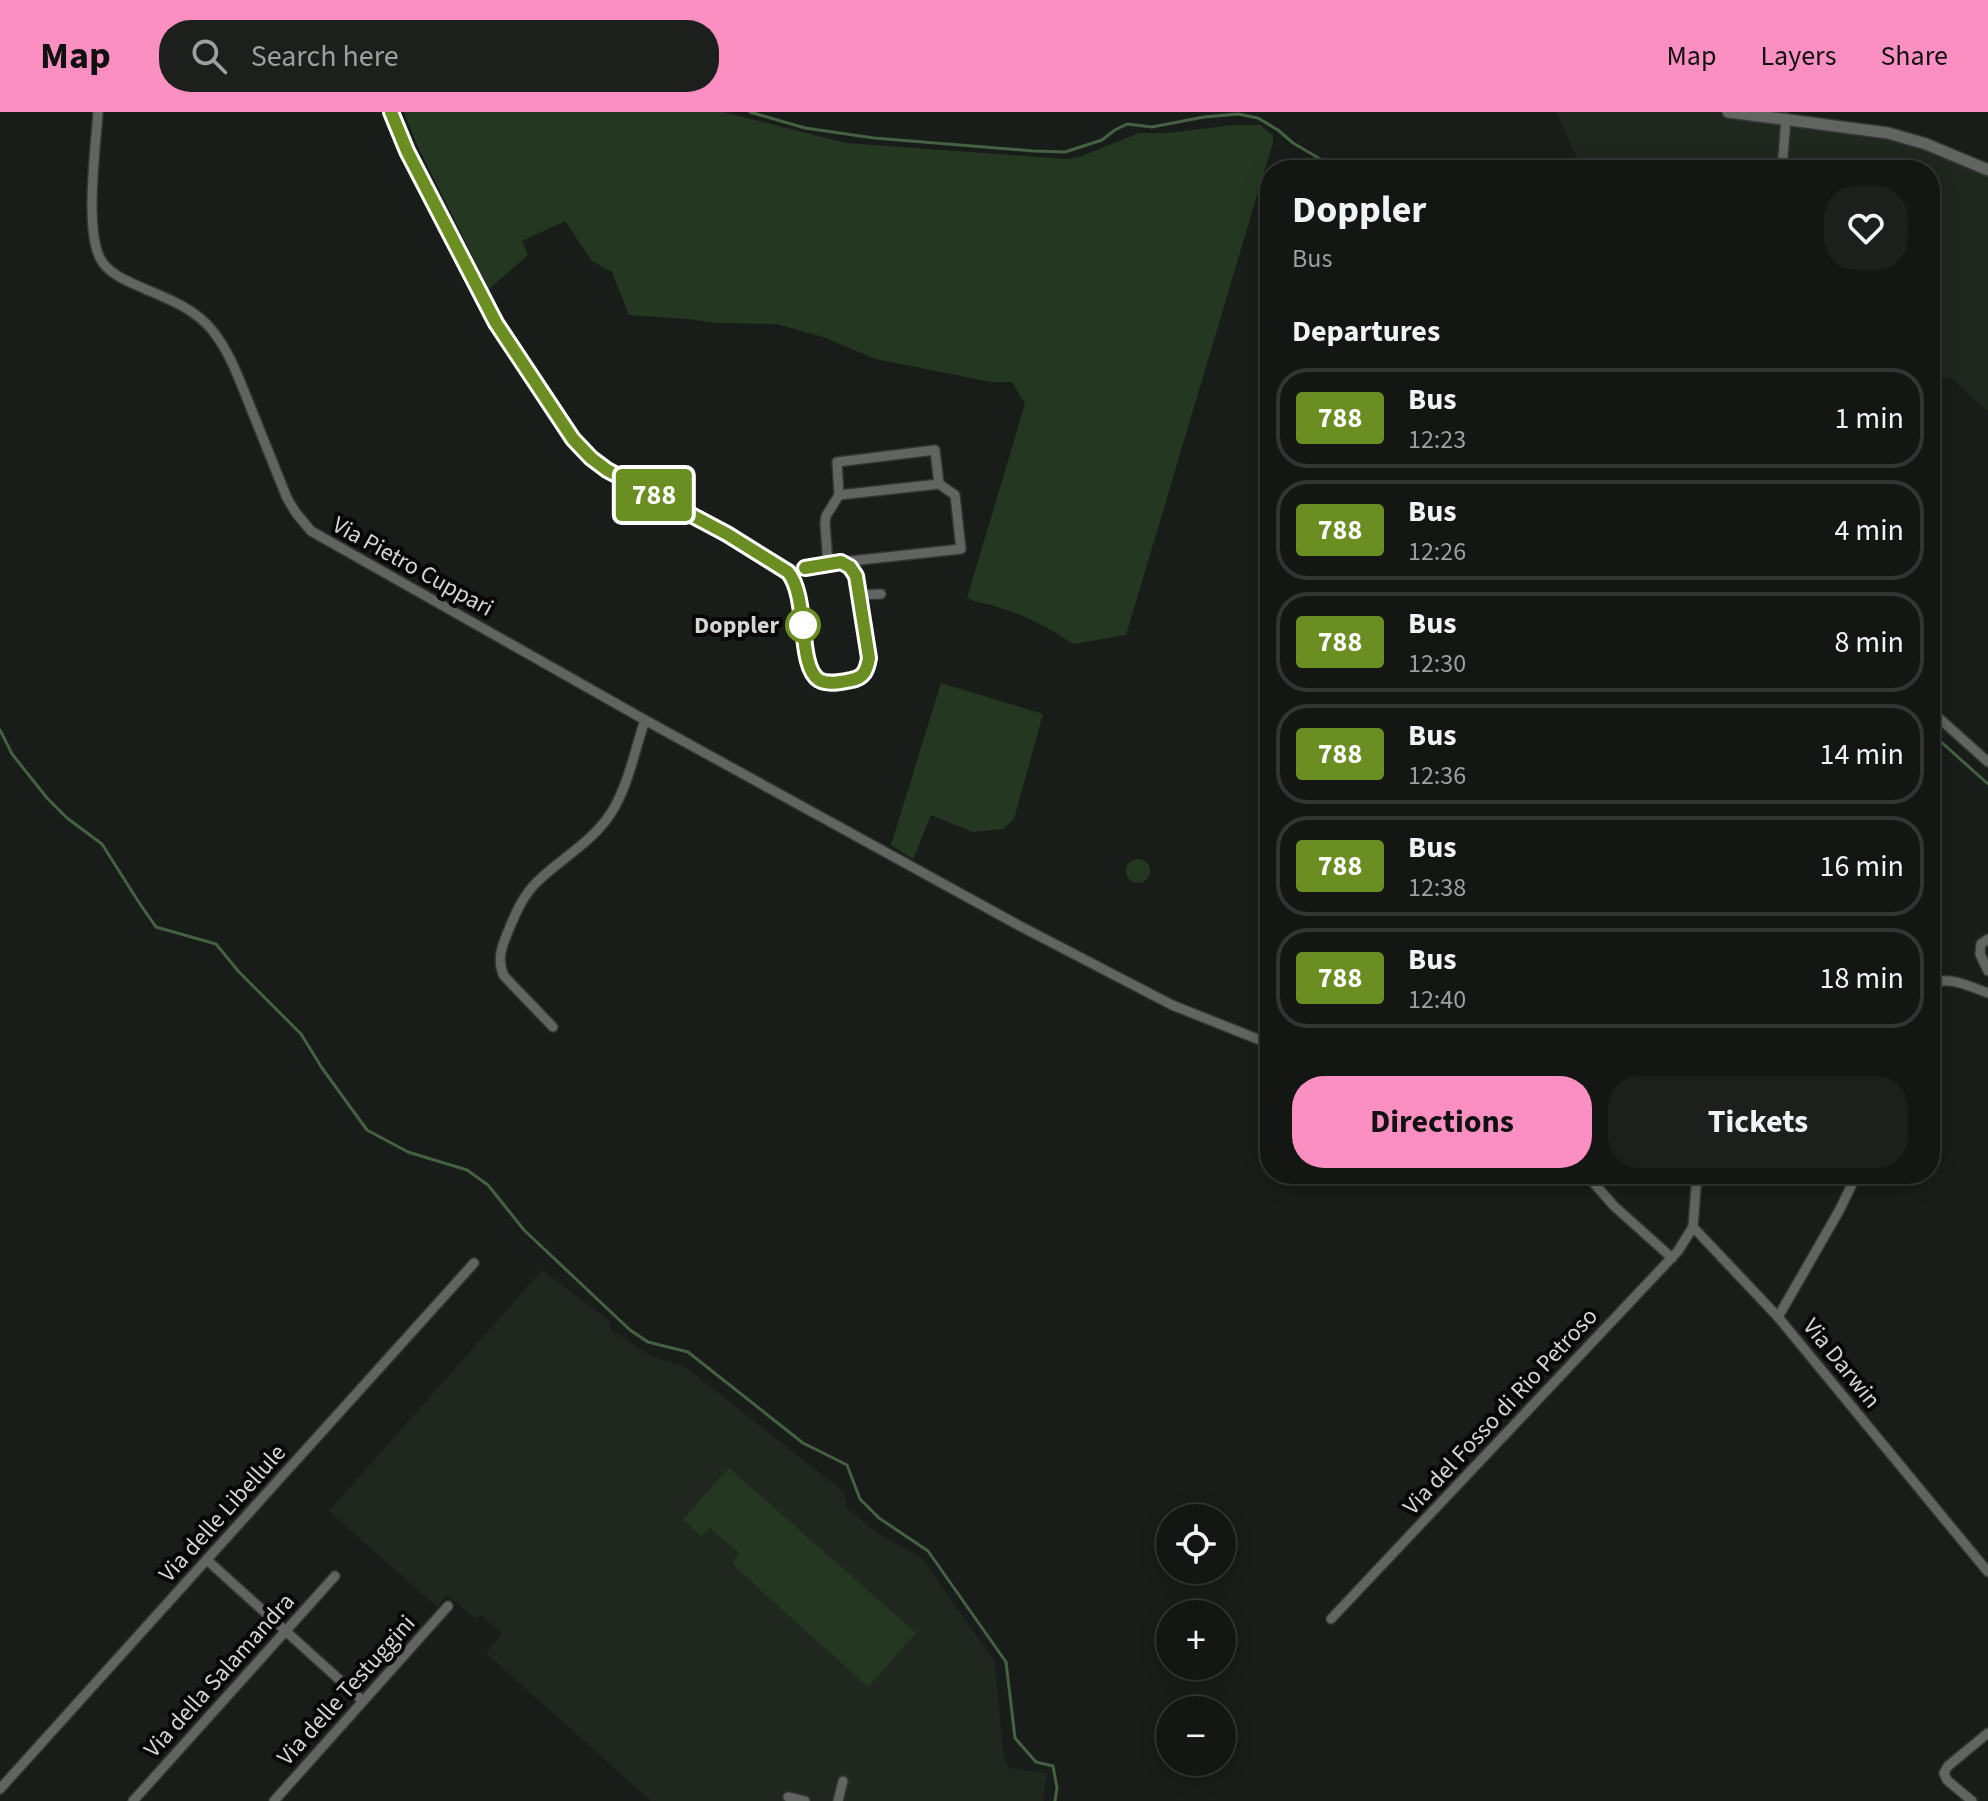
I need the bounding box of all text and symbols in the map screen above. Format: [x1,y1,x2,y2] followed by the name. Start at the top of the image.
[159,20,719,92] search box
[40,29,111,83] text: Map
[187,34,231,78] icon: search
[251,35,399,78] text: Search here
[1666,36,1716,76] text: Map
[1760,36,1836,76] text: Layers
[1880,36,1948,76] text: Share
[1292,183,1426,237] text: Doppler
[1824,186,1908,270] button: heart
[1292,240,1332,277] text: Bus
[1292,310,1440,353] text: Departures
[1408,378,1456,421] text: Bus
[1834,397,1904,440] text: 1 min
[1318,398,1362,438] text: 788
[1408,421,1466,458] text: 12:23
[608,469,700,521] line badge: 788
[632,475,676,515] text: 788
[1408,490,1456,533] text: Bus
[326,508,500,625] street label: Via Pietro Cuppari
[1834,509,1904,552] text: 4 min
[1318,510,1362,550] text: 788
[1408,533,1466,570] text: 12:26
[1408,602,1456,645] text: Bus
[694,608,779,643] place label: Doppler
[786,608,820,642] marker: Doppler
[1834,621,1904,664] text: 8 min
[1318,622,1362,662] text: 788
[1408,645,1466,682] text: 12:30
[1408,714,1456,757] text: Bus
[1820,733,1904,776] text: 14 min
[1318,734,1362,774] text: 788
[1408,757,1466,794] text: 12:36
[1408,826,1456,869] text: Bus
[1820,845,1904,888] text: 16 min
[1318,846,1362,886] text: 788
[1408,869,1466,906] text: 12:38
[1408,938,1456,981] text: Bus
[1820,957,1904,1000] text: 18 min
[1318,958,1362,998] text: 788
[1408,981,1466,1018] text: 12:40
[1292,1076,1592,1168] button: Directions
[1608,1076,1908,1168] button: Tickets
[1395,1300,1606,1523] street label: Via del Fosso di Rio Petroso
[1794,1311,1889,1416] street label: Via Darwin
[151,1436,294,1590] street label: Via delle Libellule
[1156,1504,1236,1776] map controls
[1156,1504,1236,1584] button: locate
[136,1585,303,1765] street label: Via della Salamandra
[1156,1600,1236,1680] button: +
[269,1607,424,1774] street label: Via delle Testuggini
[1156,1696,1236,1776] button: −

